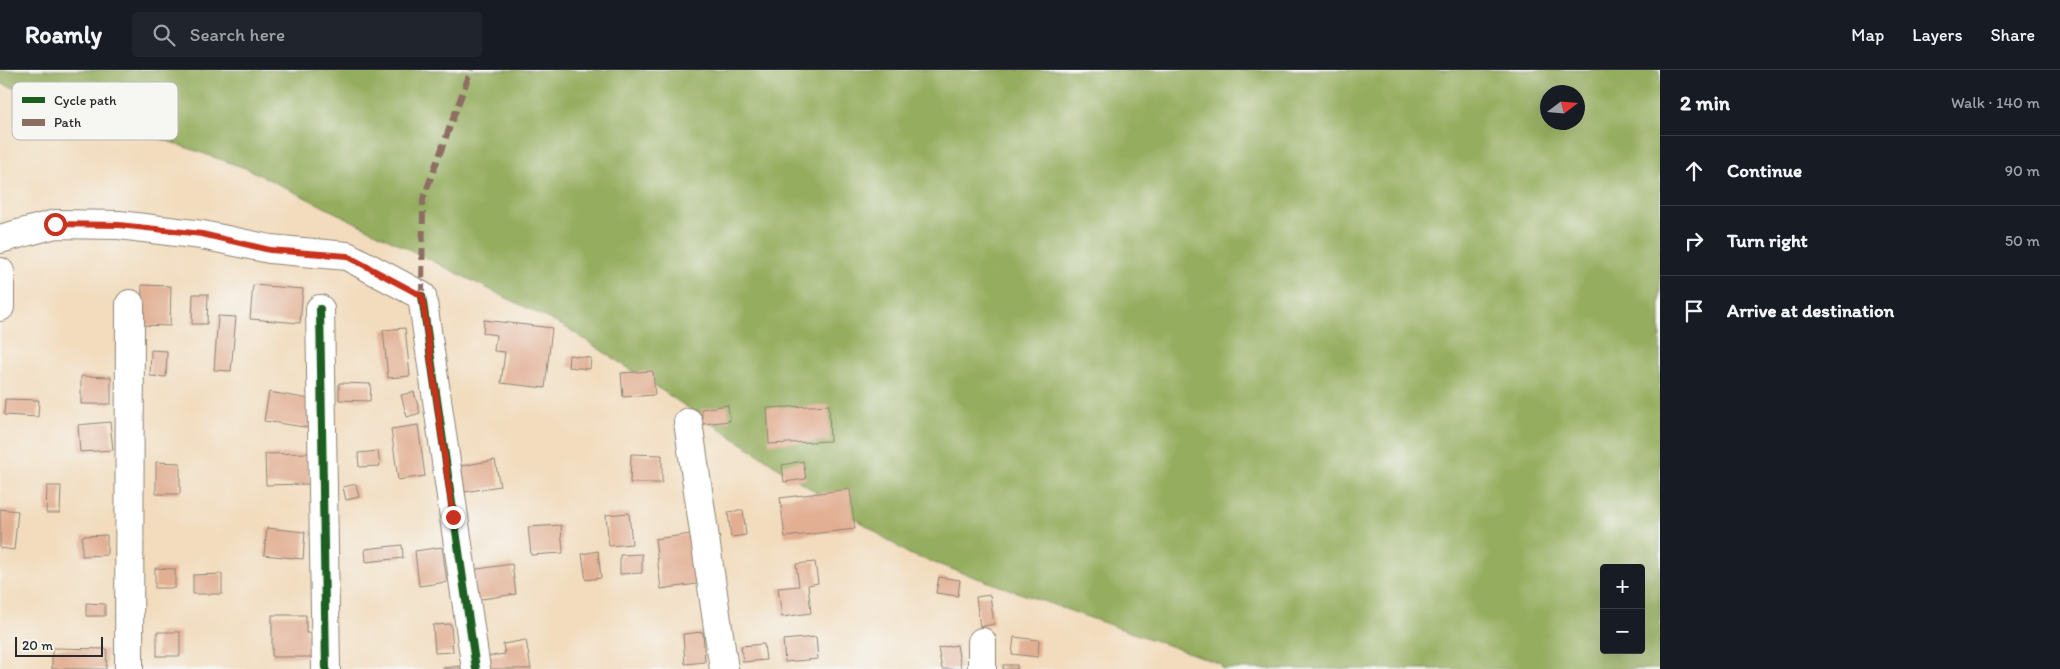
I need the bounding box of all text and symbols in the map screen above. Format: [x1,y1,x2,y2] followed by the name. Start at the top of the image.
[132,12,482,57] search box
[25,20,102,49] text: Roamly
[150,21,178,49] icon: search
[190,23,285,46] text: Search here
[1851,24,1884,46] text: Map
[1912,24,1962,46] text: Layers
[1990,24,2035,46] text: Share
[12,82,178,140] legend
[1540,85,1585,130] north arrow
[1680,90,1730,115] text: 2 min
[54,92,117,109] text: Cycle path
[1951,93,2040,112] text: Walk · 140 m
[54,114,81,131] text: Path
[1680,157,1708,185] icon: ahead
[1727,159,1802,182] text: Continue
[2005,161,2040,180] text: 90 m
[44,213,67,236] route start
[1680,227,1708,255] icon: right
[1727,229,1808,252] text: Turn right
[2005,231,2040,250] text: 50 m
[1680,297,1708,325] icon: arrive
[1727,299,1894,322] text: Arrive at destination
[442,506,465,529] route end
[1600,564,1645,654] map controls
[1600,564,1645,609] button: +
[1600,609,1645,654] button: −
[15,634,102,657] scale bar
[22,637,53,654] text: 20 m

